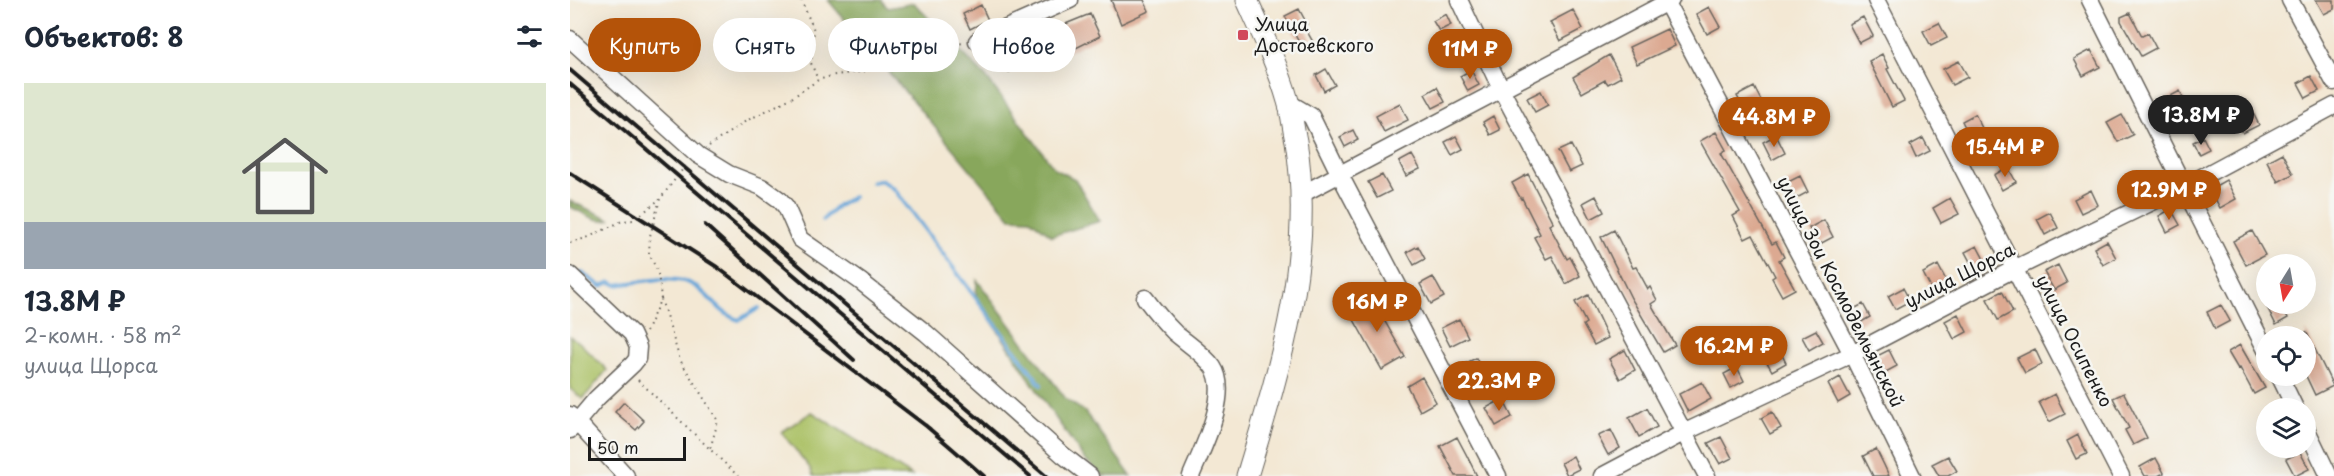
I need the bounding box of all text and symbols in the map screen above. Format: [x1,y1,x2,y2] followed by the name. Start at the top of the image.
[1254,10,1374,58] place label: Улица Достоевского
[24,17,184,56] text: Объектов: 8
[588,18,701,72] chip: Купить
[713,18,816,72] chip: Снять
[828,18,959,72] chip: Фильтры
[971,18,1076,72] chip: Новое
[513,20,546,53] icon: filters
[1236,28,1250,42] marker: Улица Достоевского
[1428,29,1512,80] pin: 11M ₽
[1442,33,1498,63] text: 11M ₽
[2146,95,2256,146] pin: 13.8M ₽
[1719,97,1829,148] pin: 44.8M ₽
[2162,99,2240,129] text: 13.8M ₽
[1732,101,1816,131] text: 44.8M ₽
[231,122,339,230] icon: home
[1950,127,2060,178] pin: 15.4M ₽
[1966,131,2044,161] text: 15.4M ₽
[2114,170,2224,221] pin: 12.9M ₽
[1771,171,1912,412] street label: улица Зои Космодемьянской
[2131,174,2207,204] text: 12.9M ₽
[1900,235,2020,314] street label: улица Щорса
[2256,254,2316,314] north arrow
[2256,254,2316,458] map controls
[2030,269,2120,411] street label: улица Осипенко
[24,281,125,320] text: 13.8M ₽
[1335,282,1419,333] pin: 16M ₽
[1346,286,1408,316] text: 16M ₽
[24,320,182,350] text: 2-комн. · 58 m²
[1679,326,1789,377] pin: 16.2M ₽
[2256,326,2316,386] button: locate
[1694,330,1774,360] text: 16.2M ₽
[24,350,158,380] text: улица Щорса
[1444,361,1554,412] pin: 22.3M ₽
[1457,365,1541,395] text: 22.3M ₽
[2256,398,2316,458] button: layers
[588,434,686,462] scale bar
[597,435,638,459] text: 50 m

